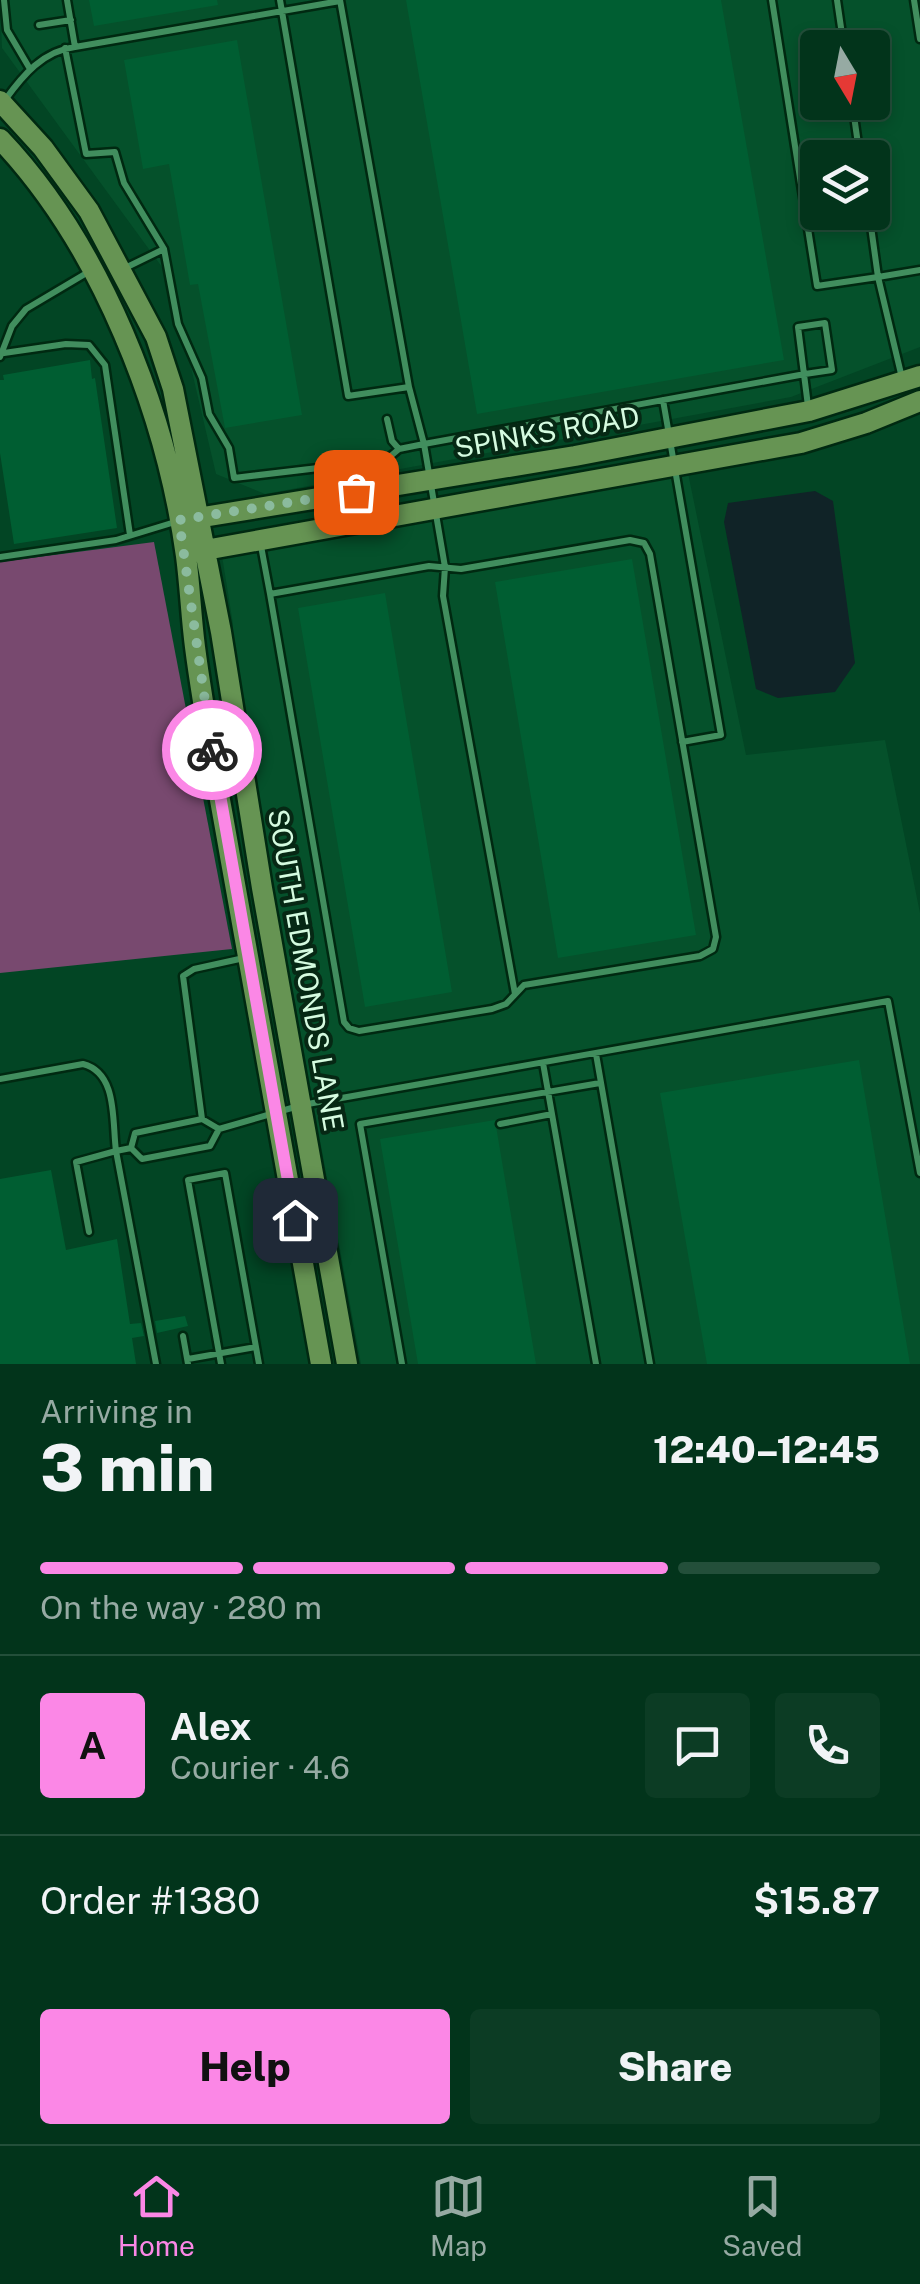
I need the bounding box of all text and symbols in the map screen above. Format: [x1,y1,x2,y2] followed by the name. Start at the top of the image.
[800,30,890,120] north arrow
[800,30,890,230] map controls
[800,140,890,230] button: layers
[452,399,642,464] street label: SPINKS ROAD
[314,450,399,535] pin
[329,465,384,520] icon: bag
[162,700,262,800] courier
[185,723,240,778] icon: bike
[262,806,351,1133] street label: SOUTH EDMONDS LANE
[253,1178,338,1263] pin
[268,1193,323,1248] icon: home
[40,1393,193,1430] text: Arriving in
[653,1427,880,1472] text: 12:40–12:45
[40,1429,215,1506] text: 3 min
[40,1589,322,1626] text: On the way · 280 m
[645,1693,750,1798] button: chat
[775,1693,880,1798] button: phone
[170,1704,252,1749] text: Alex
[79,1723,106,1768] text: A
[170,1749,350,1786] text: Courier · 4.6
[40,1878,260,1923] text: Order #1380
[753,1878,880,1923] text: $15.87
[40,2009,450,2124] button: Help
[470,2009,880,2124] button: Share
[118,2169,195,2262] tab: Home
[430,2169,487,2262] tab: Map
[722,2169,802,2262] tab: Saved

